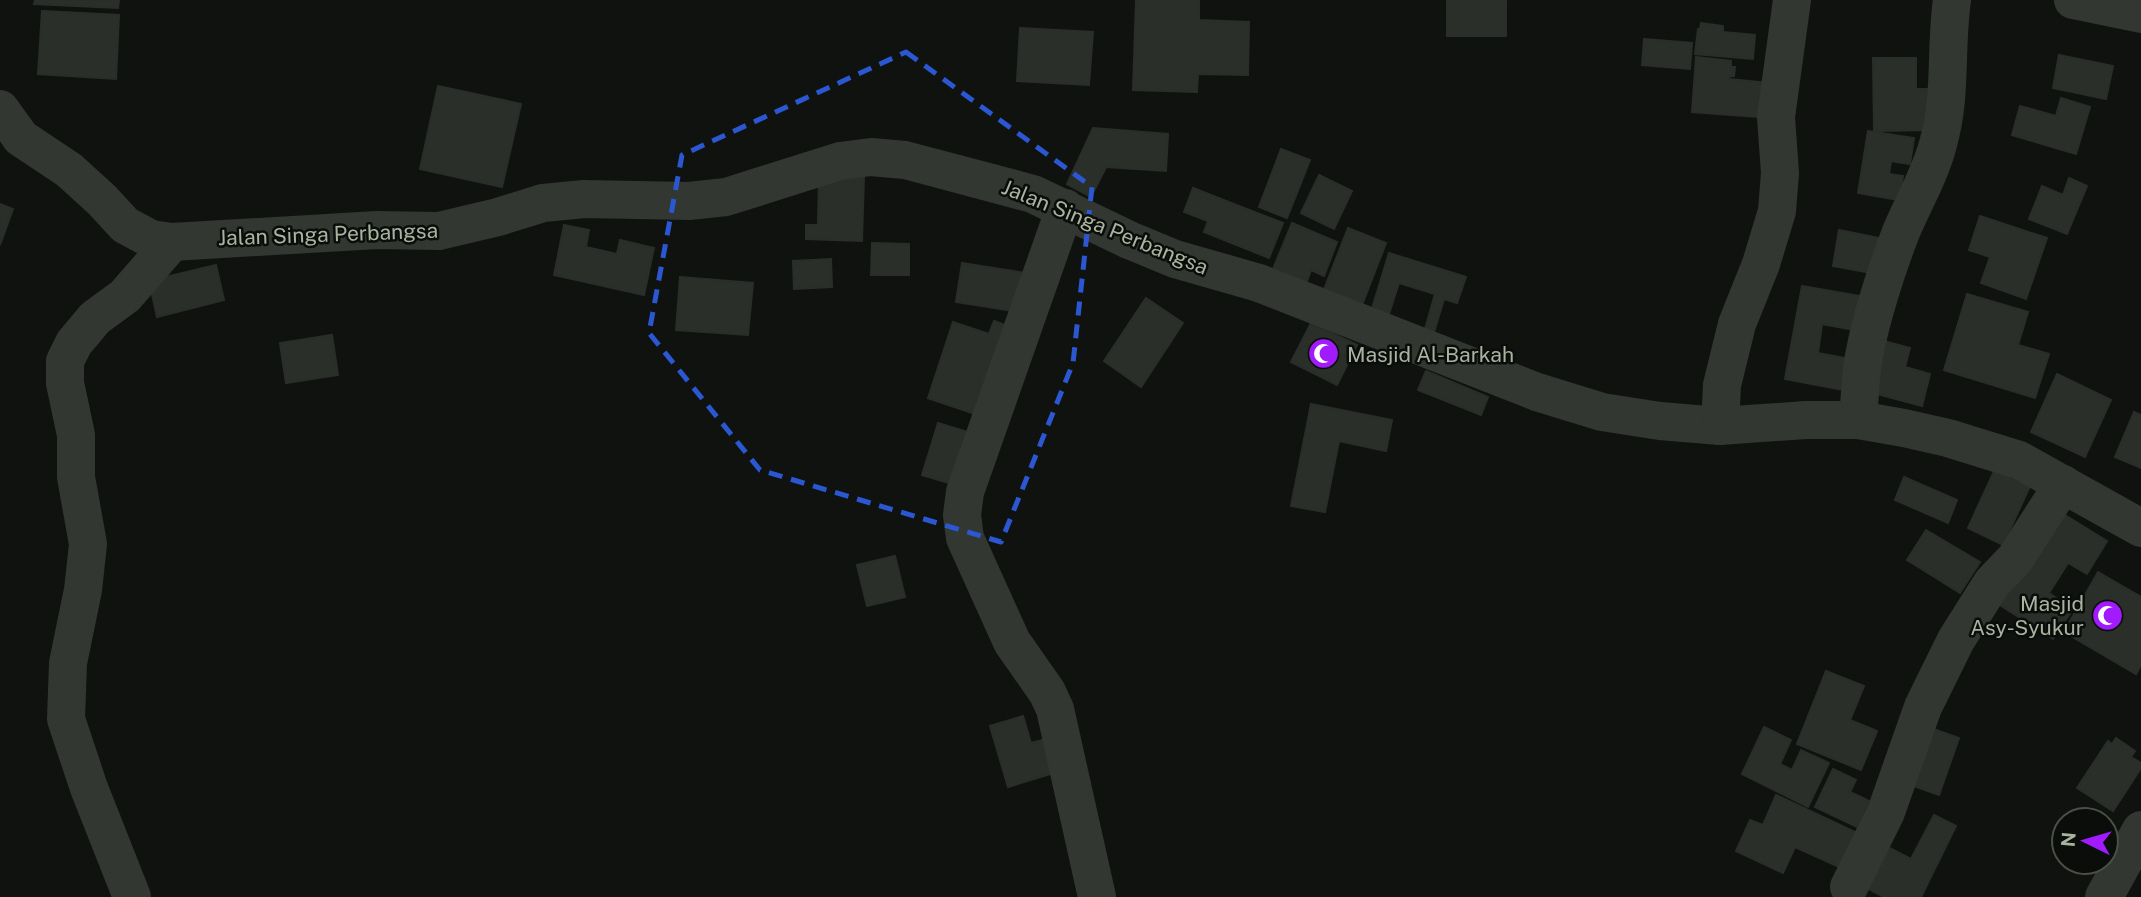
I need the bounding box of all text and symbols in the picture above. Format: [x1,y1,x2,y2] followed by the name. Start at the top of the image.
[998,174,1212,280] street label: Jalan Singa Perbangsa
[218,218,438,250] street label: Jalan Singa Perbangsa
[1307,337,1341,371] mosque icon: Masjid Al-Barkah
[1347,342,1514,367] place label: Masjid Al-Barkah
[1970,591,2084,640] place label: Masjid Asy-Syukur
[2090,598,2124,632] mosque icon: Masjid Asy-Syukur
[2050,806,2120,876] north arrow
[2056,831,2080,848] text: N

